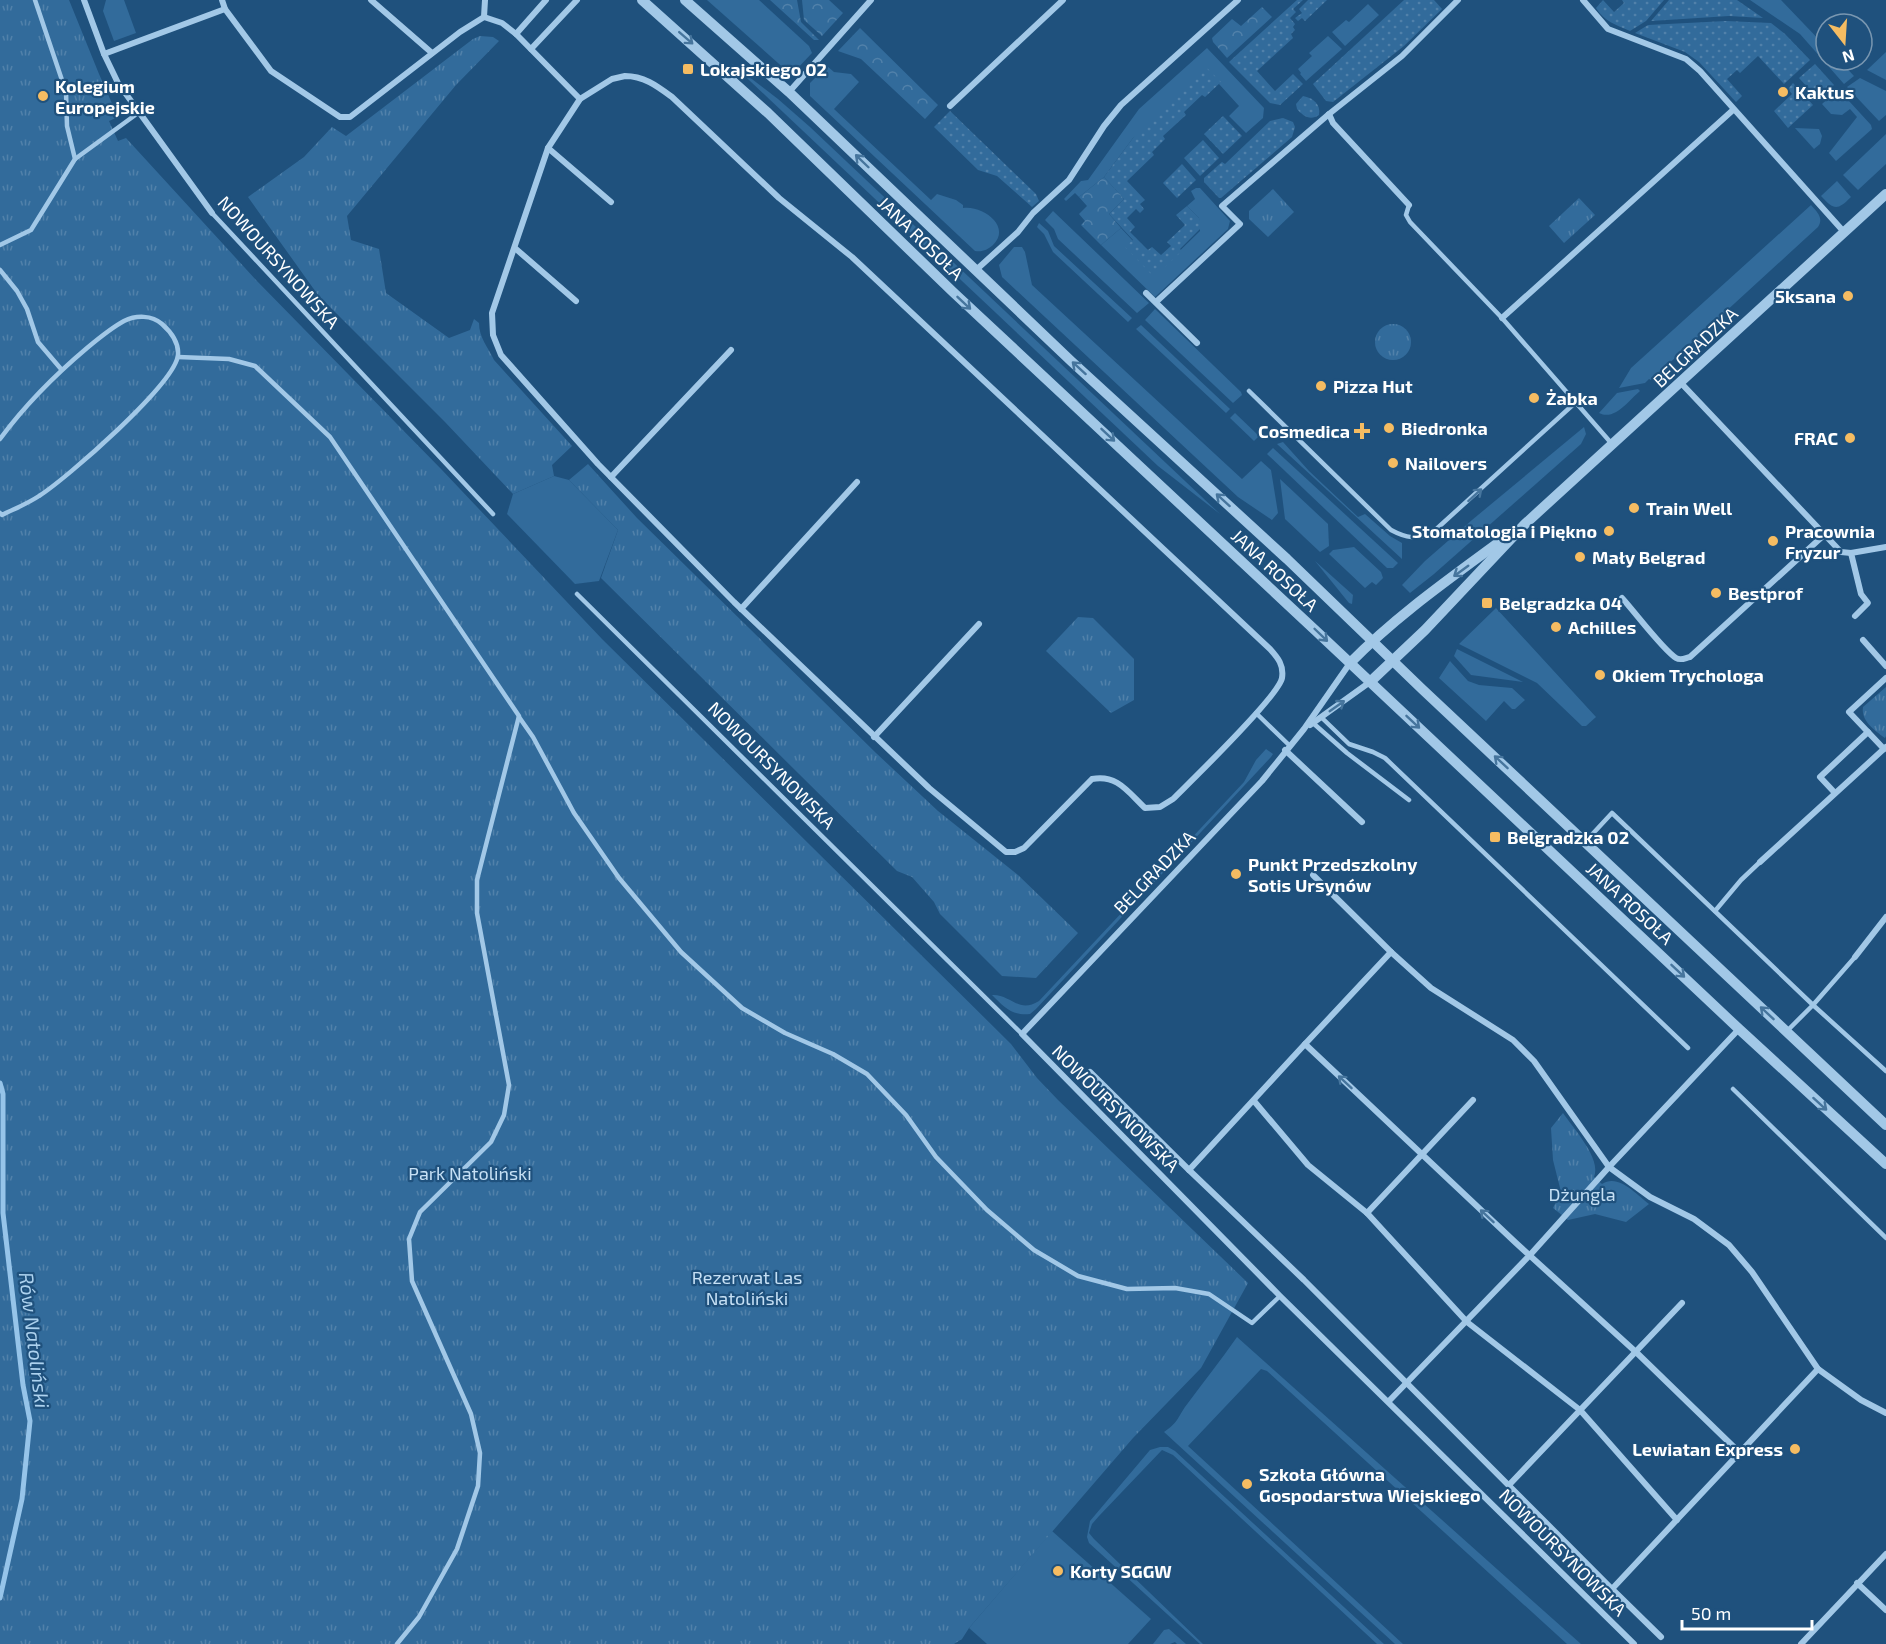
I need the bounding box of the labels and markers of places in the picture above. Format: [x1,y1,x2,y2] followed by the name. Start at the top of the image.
[700,58,827,80] place label: Lokajskiego 02
[681,62,695,76] marker: Lokajskiego 02
[55,75,155,118] place label: Kolegium Europejskie
[1795,81,1854,103] place label: Kaktus
[1776,85,1790,99] marker: Kaktus
[36,89,50,103] marker: Kolegium Europejskie
[1775,285,1836,307] place label: 5ksana
[1841,289,1855,303] marker: 5ksana
[1333,375,1413,397] place label: Pizza Hut
[1314,379,1328,393] marker: Pizza Hut
[1546,387,1598,409] place label: Żabka
[1527,391,1541,405] marker: Żabka
[1401,417,1488,439] place label: Biedronka
[1258,420,1350,442] place label: Cosmedica
[1382,421,1396,435] marker: Biedronka
[1355,424,1369,438] marker: Cosmedica
[1794,427,1838,449] place label: FRAC
[1843,431,1857,445] marker: FRAC
[1405,452,1487,474] place label: Nailovers
[1386,456,1400,470] marker: Nailovers
[1646,497,1732,519] place label: Train Well
[1627,501,1641,515] marker: Train Well
[1412,520,1597,542] place label: Stomatologia i Piękno
[1785,520,1875,563] place label: Pracownia Fryzur
[1602,524,1616,538] marker: Stomatologia i Piękno
[1766,534,1780,548] marker: Pracownia Fryzur
[1592,546,1705,568] place label: Mały Belgrad
[1573,550,1587,564] marker: Mały Belgrad
[1728,582,1804,604] place label: Bestprof
[1709,586,1723,600] marker: Bestprof
[1499,592,1622,614] place label: Belgradzka 04
[1480,596,1494,610] marker: Belgradzka 04
[1568,616,1636,638] place label: Achilles
[1549,620,1563,634] marker: Achilles
[1612,664,1764,686] place label: Okiem Trychologa
[1593,668,1607,682] marker: Okiem Trychologa
[1507,826,1629,848] place label: Belgradzka 02
[1488,830,1502,844] marker: Belgradzka 02
[1248,853,1418,896] place label: Punkt Przedszkolny Sotis Ursynów
[1229,867,1243,881] marker: Punkt Przedszkolny Sotis Ursynów
[1632,1438,1783,1460] place label: Lewiatan Express
[1788,1442,1802,1456] marker: Lewiatan Express
[1259,1463,1481,1506] place label: Szkoła Główna Gospodarstwa Wiejskiego
[1240,1477,1254,1491] marker: Szkoła Główna Gospodarstwa Wiejskiego
[1070,1560,1172,1582] place label: Korty SGGW
[1051,1564,1065,1578] marker: Korty SGGW

